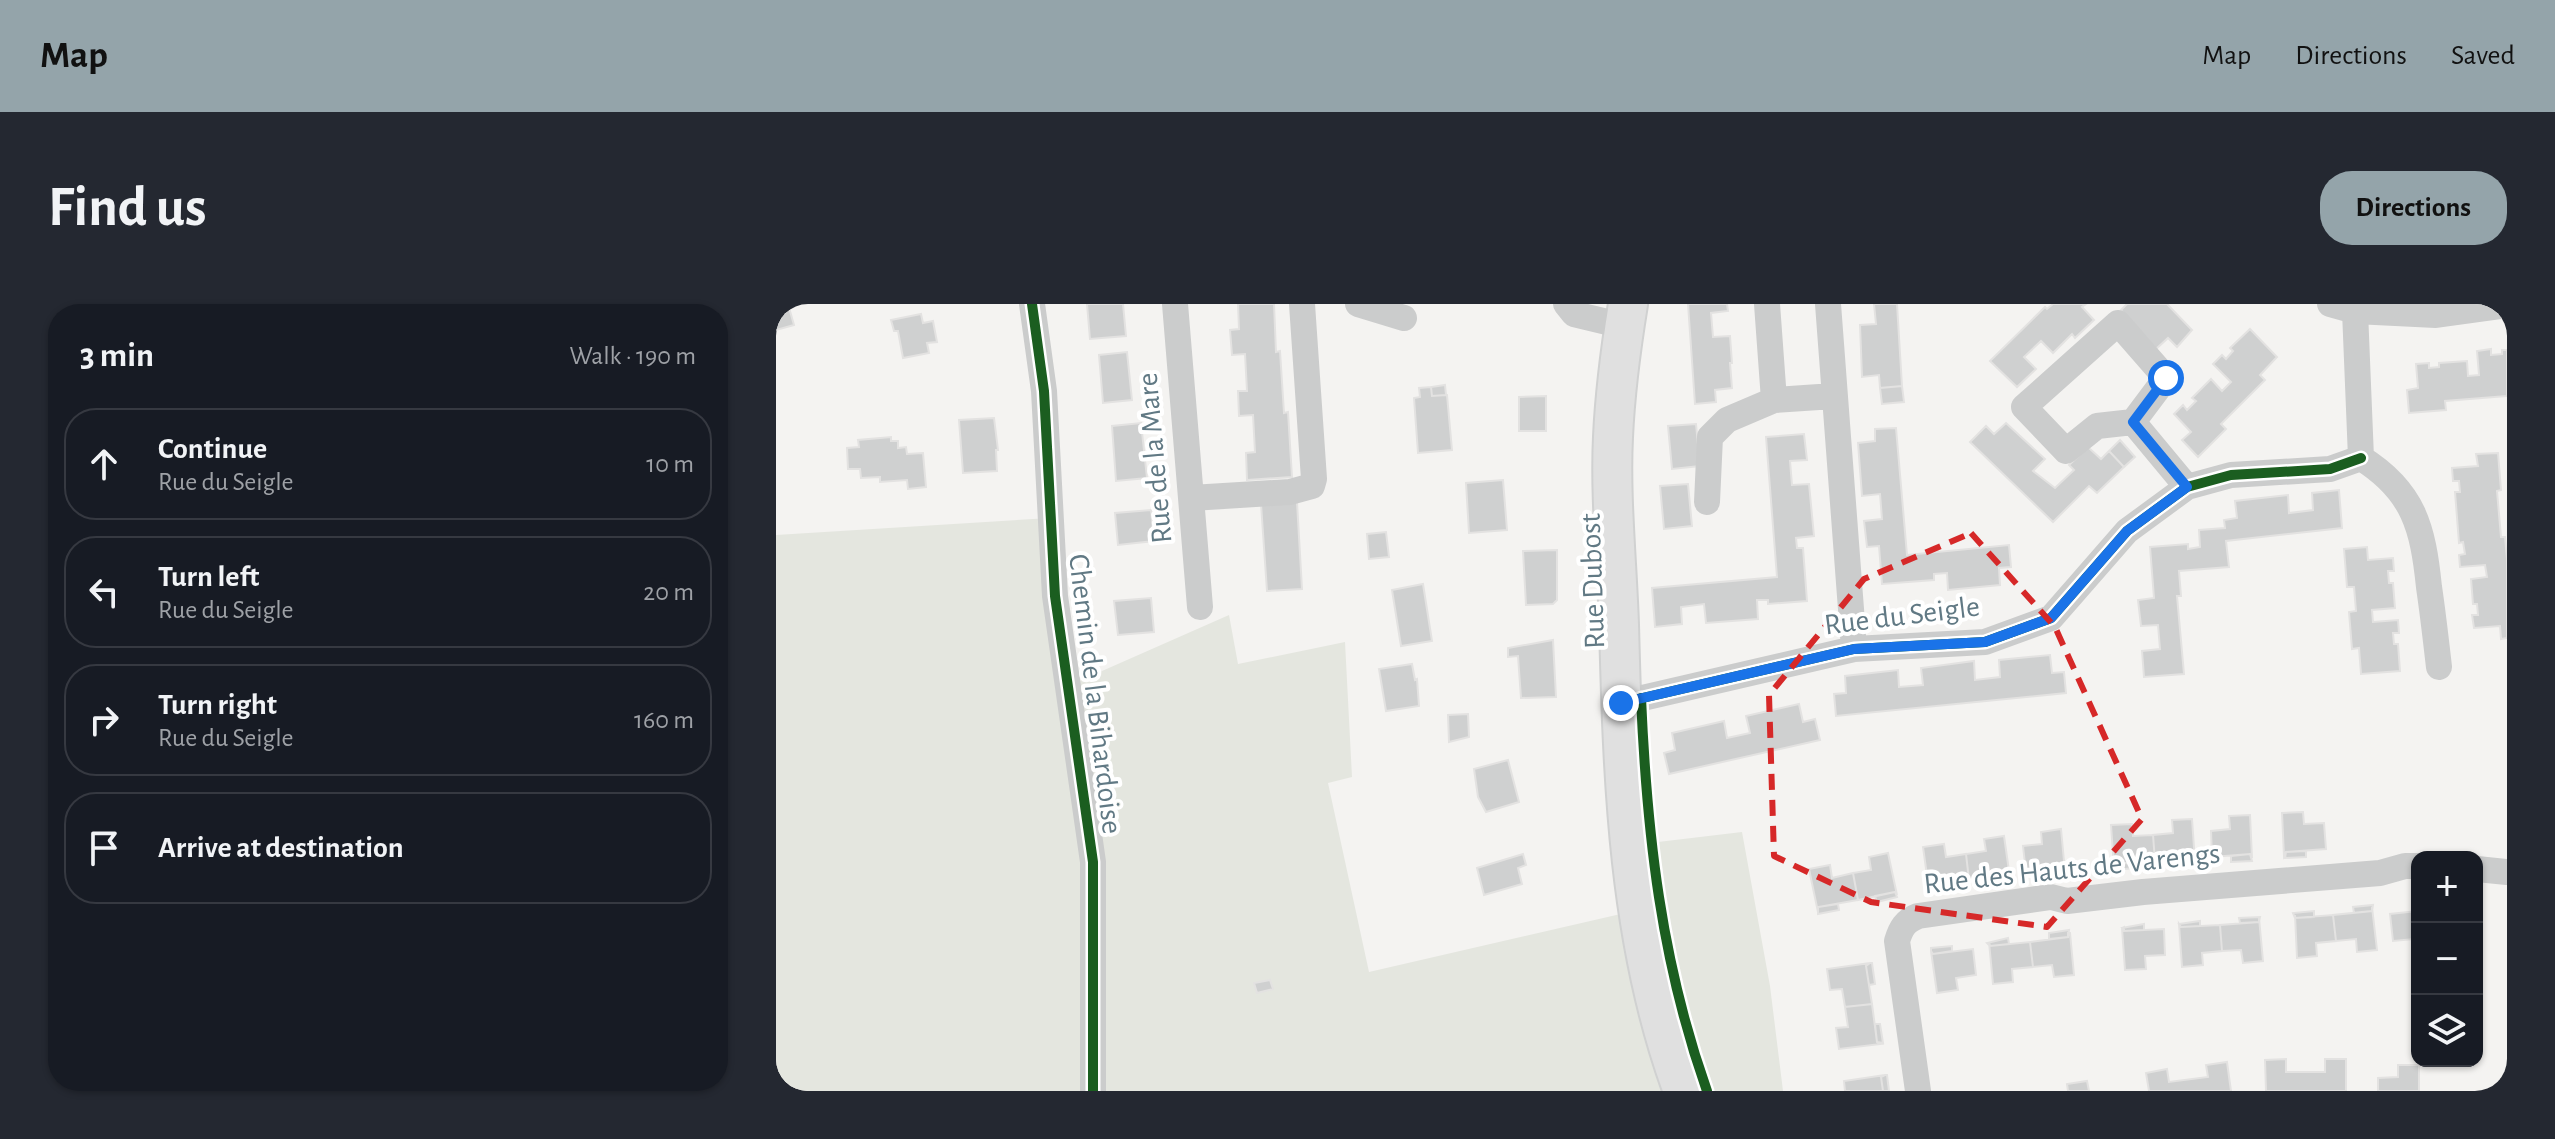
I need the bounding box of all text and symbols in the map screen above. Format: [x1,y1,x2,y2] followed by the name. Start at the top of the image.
[40,37,108,75] text: Map
[2202,42,2251,70] text: Map
[2295,42,2407,70] text: Directions
[2451,42,2515,70] text: Saved
[2320,171,2507,245] button: Directions
[48,180,206,236] text: Find us
[80,339,154,373] text: 3 min
[569,343,696,369] text: Walk · 190 m
[2148,360,2184,396] route start
[1133,371,1177,545] street label: Rue de la Mare
[158,434,267,464] text: Continue
[82,442,126,486] icon: ahead
[646,451,694,477] text: 10 m
[158,469,294,495] text: Rue du Seigle
[1576,512,1610,649] street label: Rue Dubost
[1063,552,1127,836] street label: Chemin de la Bihardoise
[158,562,259,592] text: Turn left
[82,570,126,614] icon: left
[643,579,694,605] text: 20 m
[1823,592,1981,640] street label: Rue du Seigle
[158,597,294,623] text: Rue du Seigle
[1603,685,1639,721] route end
[158,690,277,720] text: Turn right
[82,698,126,742] icon: right
[634,707,694,733] text: 160 m
[158,725,294,751] text: Rue du Seigle
[82,826,126,870] icon: arrive
[158,833,404,863] text: Arrive at destination
[1922,839,2222,899] street label: Rue des Hauts de Varengs
[2411,851,2483,1067] map controls
[2411,851,2483,923] button: +
[2411,923,2483,995] button: −
[2411,995,2483,1067] button: layers

